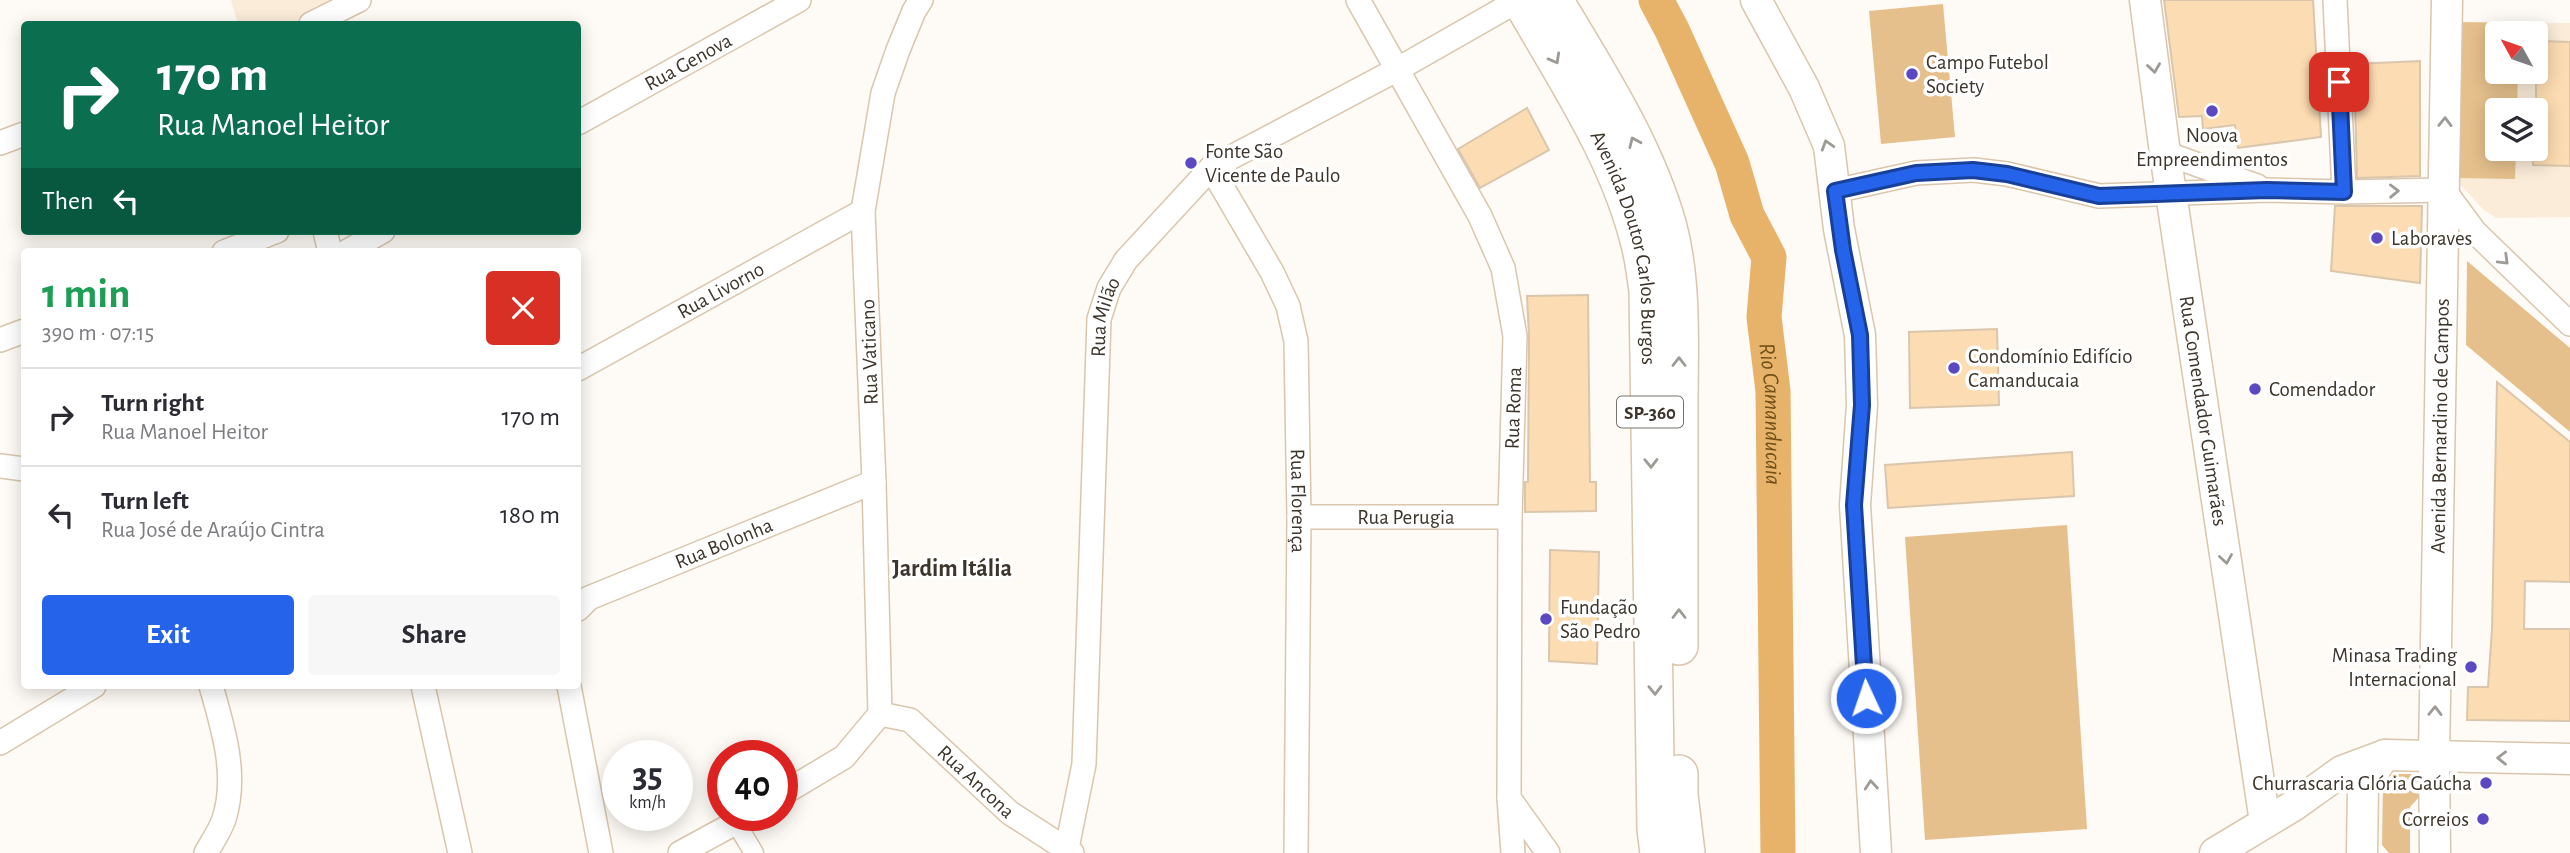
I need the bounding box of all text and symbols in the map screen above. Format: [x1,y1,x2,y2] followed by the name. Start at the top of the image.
[2485,21,2548,84] north arrow
[2485,21,2548,161] map controls
[641,29,736,95] street label: Rua Genova
[42,49,133,140] icon: right
[157,51,268,100] text: 170 m
[1547,52,1560,65] one-way arrow
[1926,52,2049,97] place label: Campo Futebol Society
[2309,52,2369,112] pin
[2146,62,2161,74] one-way arrow
[2320,63,2358,101] icon: arrive
[1904,66,1920,82] marker: Campo Futebol Society
[2485,98,2548,161] button: layers
[2204,103,2220,119] marker: Noova Empreendimentos
[157,109,389,141] text: Rua Manoel Heitor
[2437,116,2452,127] one-way arrow
[2136,125,2288,170] place label: Noova Empreendimentos
[1586,127,1659,365] street label: Avenida Doutor Carlos Burgos
[1628,136,1642,149] one-way arrow
[1821,140,1836,152] one-way arrow
[1205,141,1340,186] place label: Fonte São Vicente de Paulo
[1183,155,1199,171] marker: Fonte São Vicente de Paulo
[107,182,145,220] icon: left
[2389,184,2400,199] one-way arrow
[42,188,93,214] text: Then
[2391,228,2472,249] place label: Laboraves
[2369,230,2385,246] marker: Laboraves
[2496,252,2508,264] one-way arrow
[674,258,768,323] street label: Rua Livorno
[486,271,560,345] button: close
[42,273,131,315] text: 1 min
[1088,273,1124,357] street label: Rua Milão
[2175,294,2231,528] street label: Rua Comendador Guimarães
[2427,298,2453,554] street label: Avenida Bernardino de Campos
[857,299,882,405] street label: Rua Vaticano
[42,322,154,345] text: 390 m · 07:15
[1754,342,1784,485] water label: Rio Camanducaia
[1968,346,2132,391] place label: Condomínio Edifício Camanducaia
[1671,356,1687,366] one-way arrow
[1946,360,1962,376] marker: Condomínio Edifício Camanducaia
[1502,366,1525,450] street label: Rua Roma
[2269,379,2375,400] place label: Comendador
[2247,381,2263,397] marker: Comendador
[101,390,204,416] text: Turn right
[1617,396,1683,428] road number: SP-360
[42,398,80,436] icon: right
[501,404,560,430] text: 170 m
[101,421,268,444] text: Rua Manoel Heitor
[1287,449,1309,554] street label: Rua Florença
[1644,458,1659,469] one-way arrow
[101,488,189,514] text: Turn left
[42,496,80,534] icon: left
[500,502,560,528] text: 180 m
[1357,507,1455,528] street label: Rua Perugia
[672,514,776,573] street label: Rua Bolonha
[101,519,325,542] text: Rua José de Araújo Cintra
[2218,554,2233,565] one-way arrow
[892,557,1012,581] district label: Jardim Itália
[42,595,294,675] button: Exit
[308,595,560,675] button: Share
[1560,597,1641,642] place label: Fundação São Pedro
[1671,608,1687,618] one-way arrow
[1538,611,1554,627] marker: Fundação São Pedro
[2332,645,2458,690] place label: Minasa Trading Internacional
[2463,659,2479,675] marker: Minasa Trading Internacional
[1829,661,1903,735] position arrow
[1647,686,1663,696] one-way arrow
[2427,706,2442,717] one-way arrow
[707,740,798,831] speed limit sign: 40
[933,741,1019,823] street label: Rua Ancona
[2496,750,2507,766] one-way arrow
[632,759,663,794] text: 35
[2252,773,2472,794] place label: Churrascaria Glória Gaúcha
[2478,775,2494,791] marker: Churrascaria Glória Gaúcha
[1864,779,1879,790] one-way arrow
[629,794,666,812] text: km/h
[2402,809,2469,830] place label: Correios
[2475,811,2491,827] marker: Correios

